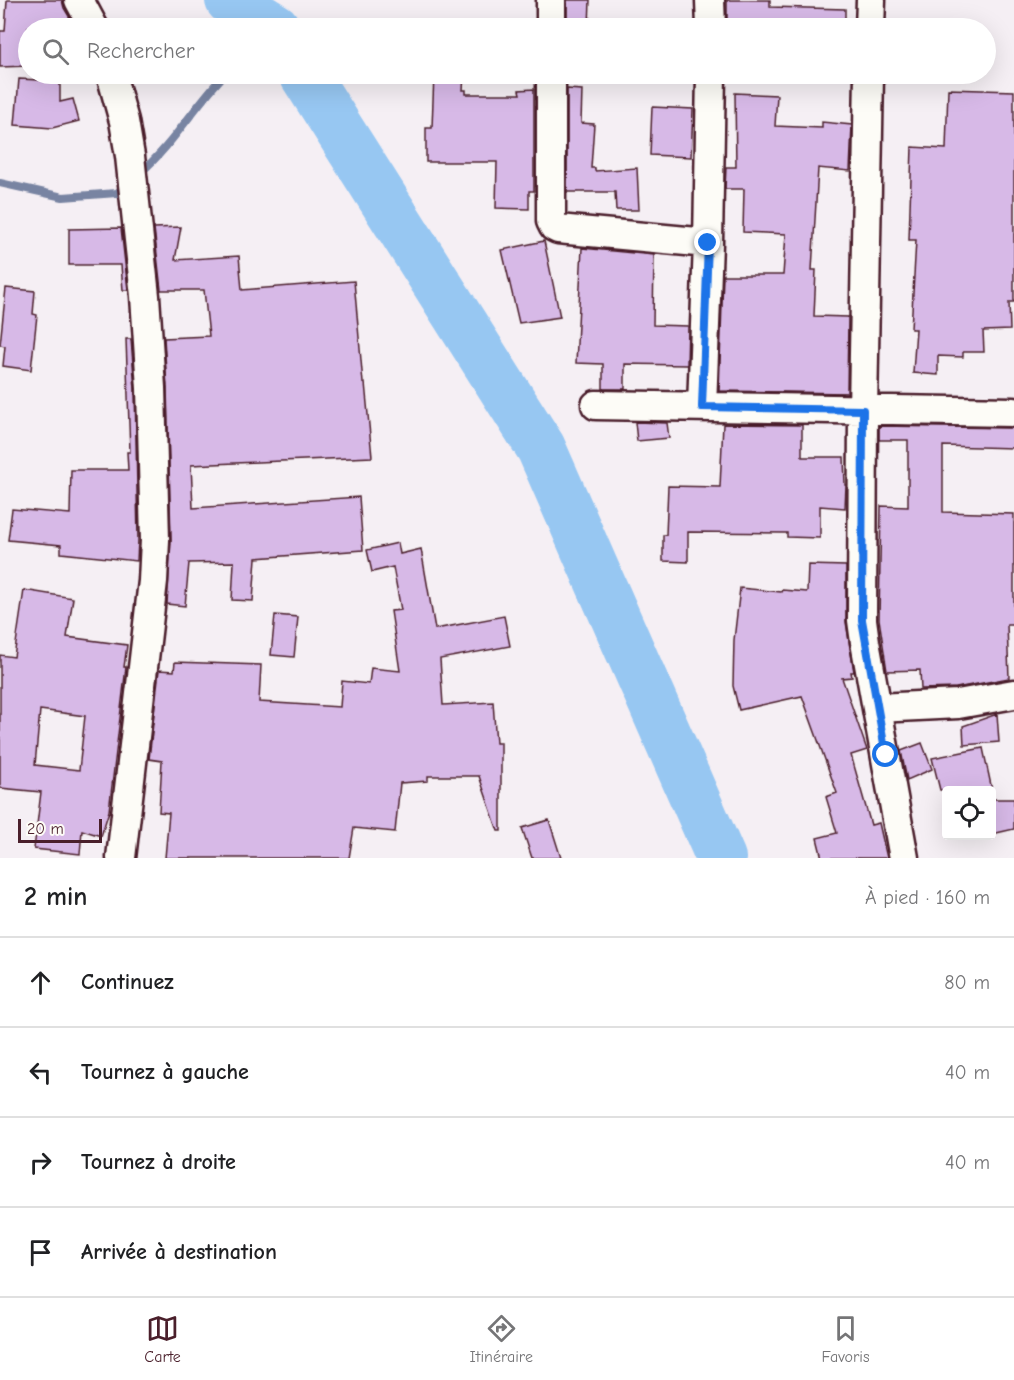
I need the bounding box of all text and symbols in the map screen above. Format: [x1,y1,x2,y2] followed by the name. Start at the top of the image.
[18,18,996,84] search box
[39,35,72,68] icon: search
[87,38,195,64] text: Rechercher
[694,229,720,255] route end
[872,741,898,767] route start
[942,786,996,840] map controls
[942,786,996,840] button: locate
[18,816,102,844] scale bar
[27,820,64,838] text: 20 m
[24,882,87,912] text: 2 min
[865,886,990,909] text: À pied · 160 m
[24,966,57,999] icon: ahead
[81,969,174,995] text: Continuez
[944,971,990,994] text: 80 m
[24,1056,57,1089] icon: left
[81,1059,249,1085] text: Tournez à gauche
[945,1061,990,1084] text: 40 m
[24,1146,57,1179] icon: right
[81,1149,236,1175] text: Tournez à droite
[945,1151,990,1174] text: 40 m
[24,1236,57,1269] icon: arrive
[81,1239,277,1265] text: Arrivée à destination
[144,1312,181,1366] tab: Carte
[470,1312,533,1366] tab: Itinéraire
[822,1312,870,1366] tab: Favoris

